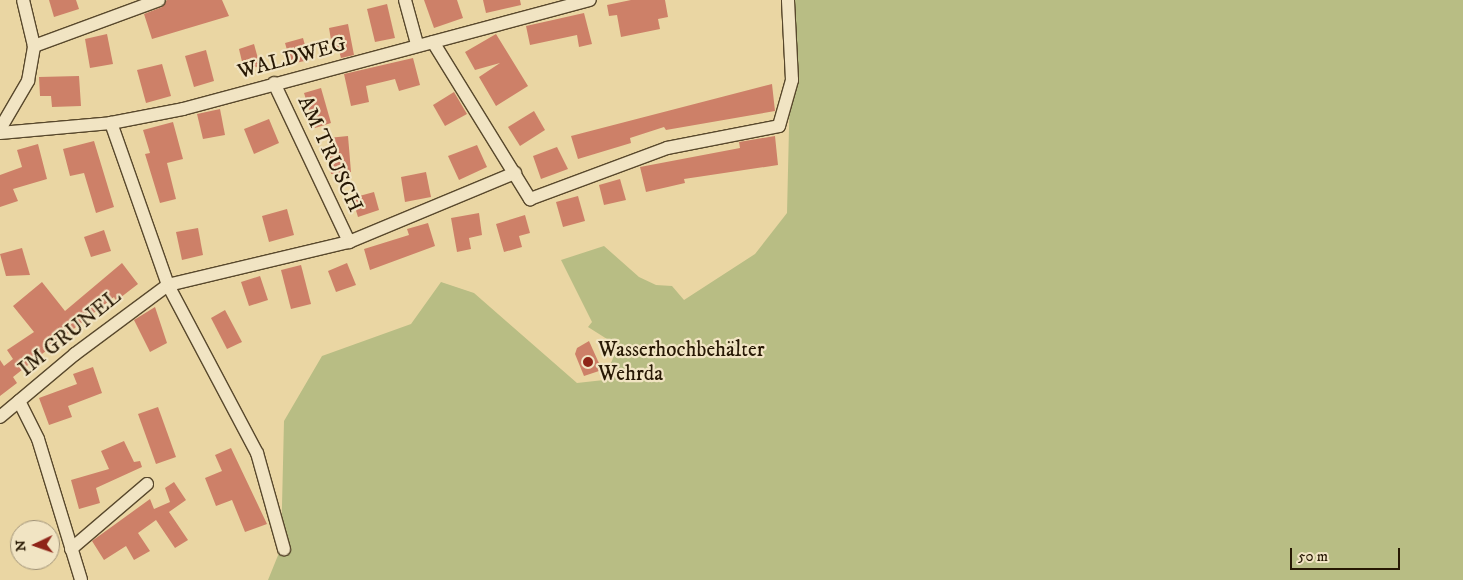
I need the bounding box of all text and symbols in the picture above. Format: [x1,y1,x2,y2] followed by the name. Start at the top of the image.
[235,31,349,85] street label: WALDWEG
[292,92,368,216] street label: AM TRUSCH
[14,284,126,382] street label: IM GRUNEL
[598,337,764,387] place label: Wasserhochbehälter Wehrda
[582,356,594,368] marker: Wasserhochbehälter Wehrda
[10,520,60,570] north arrow
[1293,538,1403,570] scale bar
[12,540,30,552] text: N
[1298,547,1328,566] text: 50 m

